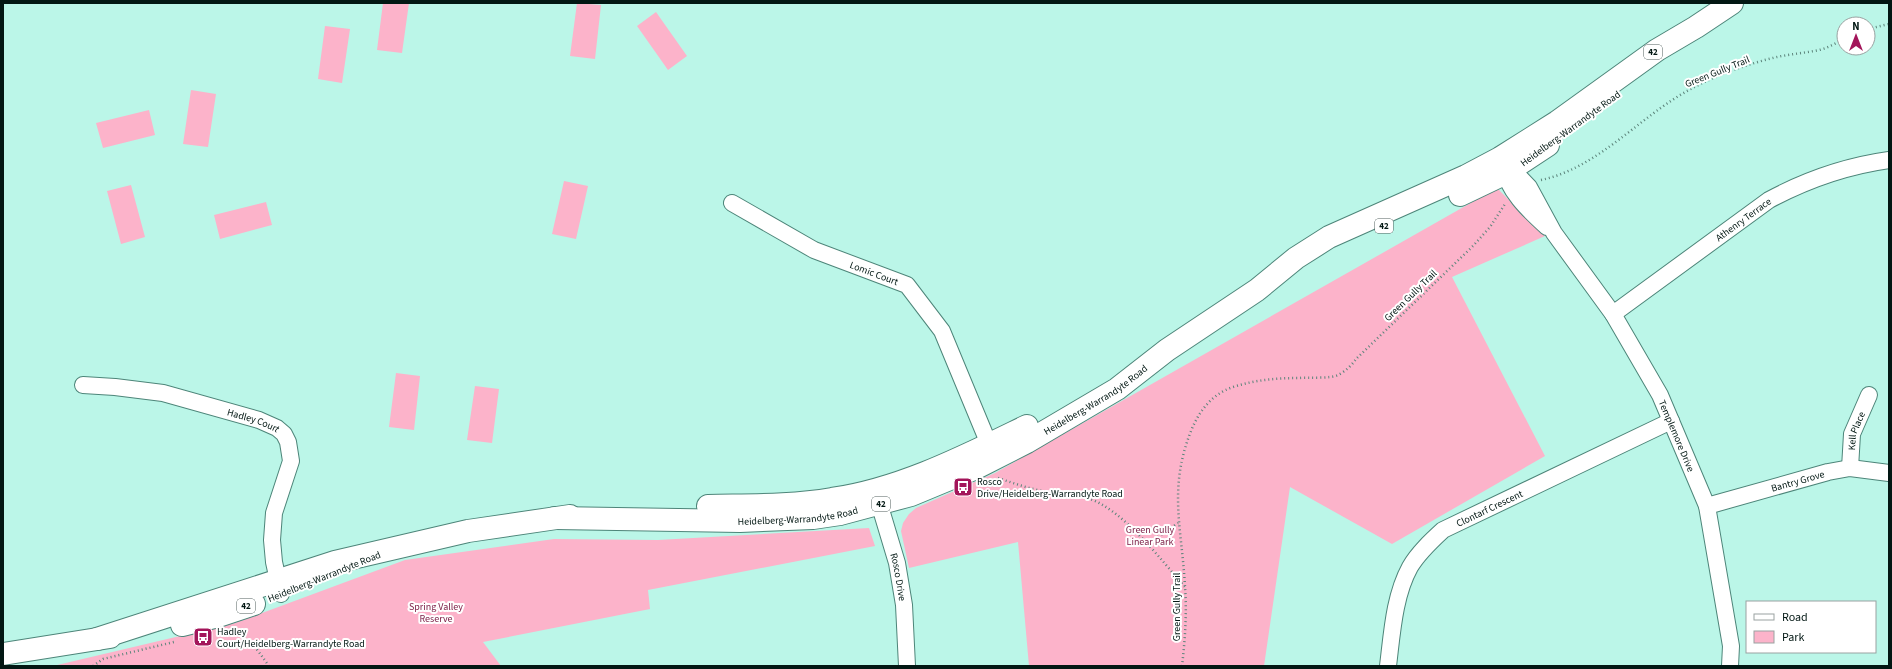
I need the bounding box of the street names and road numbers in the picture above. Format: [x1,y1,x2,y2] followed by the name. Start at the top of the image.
[1644,45,1662,59] road number: 42
[1683,52,1752,91] street label: Green Gully Trail
[1518,88,1624,170] street label: Heidelberg-Warrandyte Road
[1713,195,1774,245] street label: Athenry Terrace
[1375,219,1393,233] road number: 42
[848,258,901,289] street label: Lomic Court
[1381,267,1441,325] street label: Green Gully Trail
[1041,362,1151,439] street label: Heidelberg-Warrandyte Road
[1655,398,1698,474] street label: Templemore Drive
[225,405,283,436] street label: Hadley Court
[1845,409,1869,451] street label: Kell Place
[1770,467,1826,496] street label: Bantry Grove
[1454,487,1526,531] street label: Clontarf Crescent
[872,497,890,511] road number: 42
[737,504,860,529] street label: Heidelberg-Warrandyte Road
[266,548,383,606] street label: Heidelberg-Warrandyte Road
[886,551,909,602] street label: Rosco Drive
[1170,572,1184,641] street label: Green Gully Trail
[237,599,255,613] road number: 42

